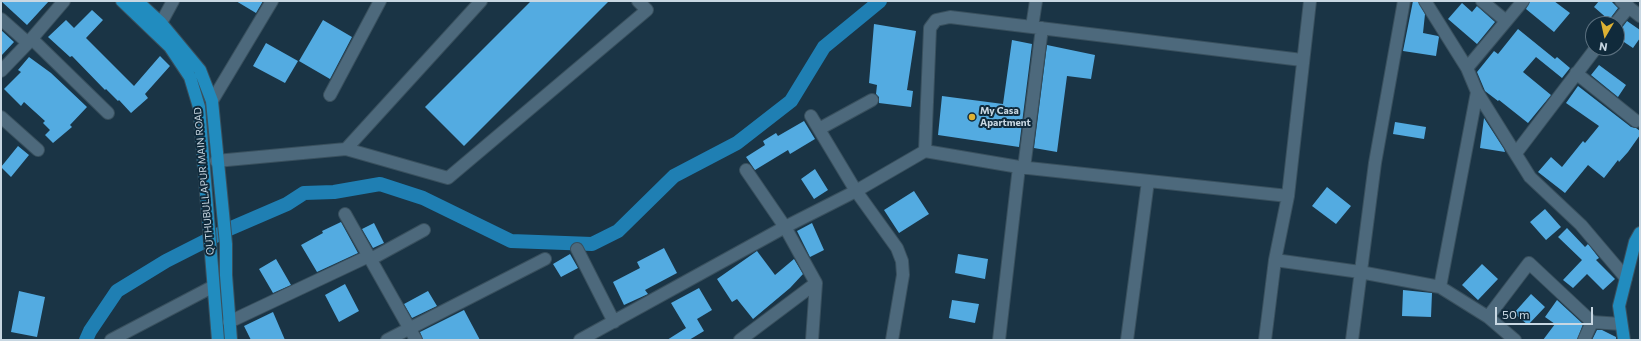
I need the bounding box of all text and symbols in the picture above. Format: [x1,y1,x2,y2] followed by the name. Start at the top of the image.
[1585,16,1625,56] north arrow
[1598,40,1608,54] text: N
[980,105,1031,128] place label: My Casa Apartment
[192,107,216,255] street label: QUTHUBULLAPUR MAIN ROAD
[967,112,977,122] marker: My Casa Apartment
[1497,299,1595,325] scale bar
[1502,307,1530,321] text: 50 m

